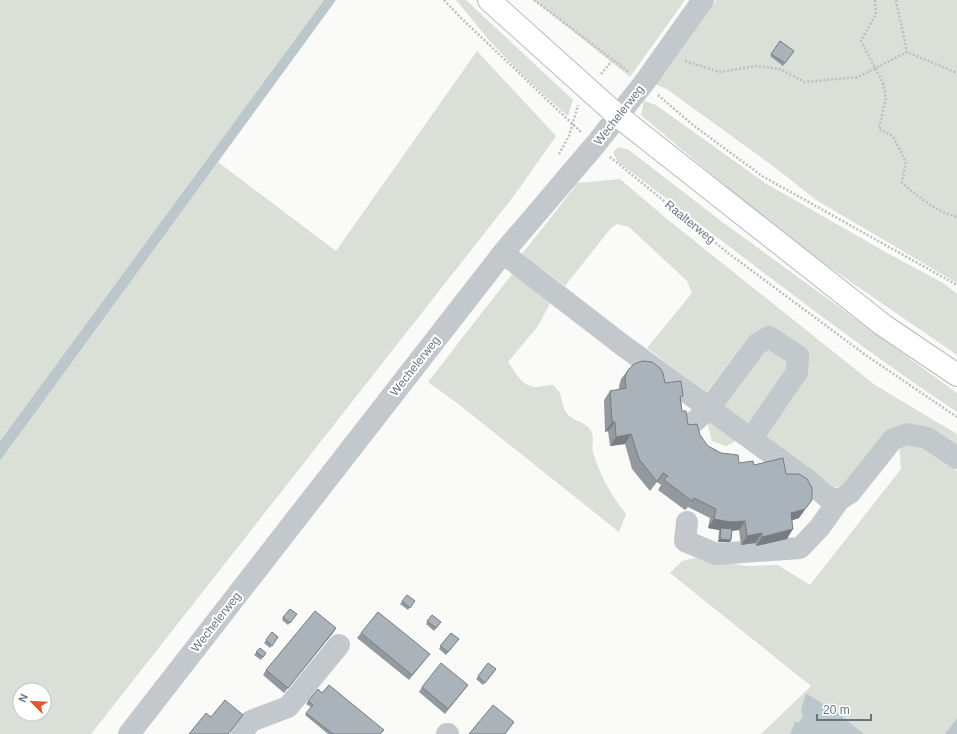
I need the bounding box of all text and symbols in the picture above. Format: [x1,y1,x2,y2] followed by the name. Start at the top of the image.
[591,82,647,148] street label: Wechelerweg
[662,197,718,247] street label: Raalterweg
[387,333,443,399] street label: Wechelerweg
[188,589,244,655] street label: Wechelerweg
[12,682,52,722] north arrow
[16,692,30,704] text: N
[817,696,871,722] scale bar
[823,703,850,717] text: 20 m

